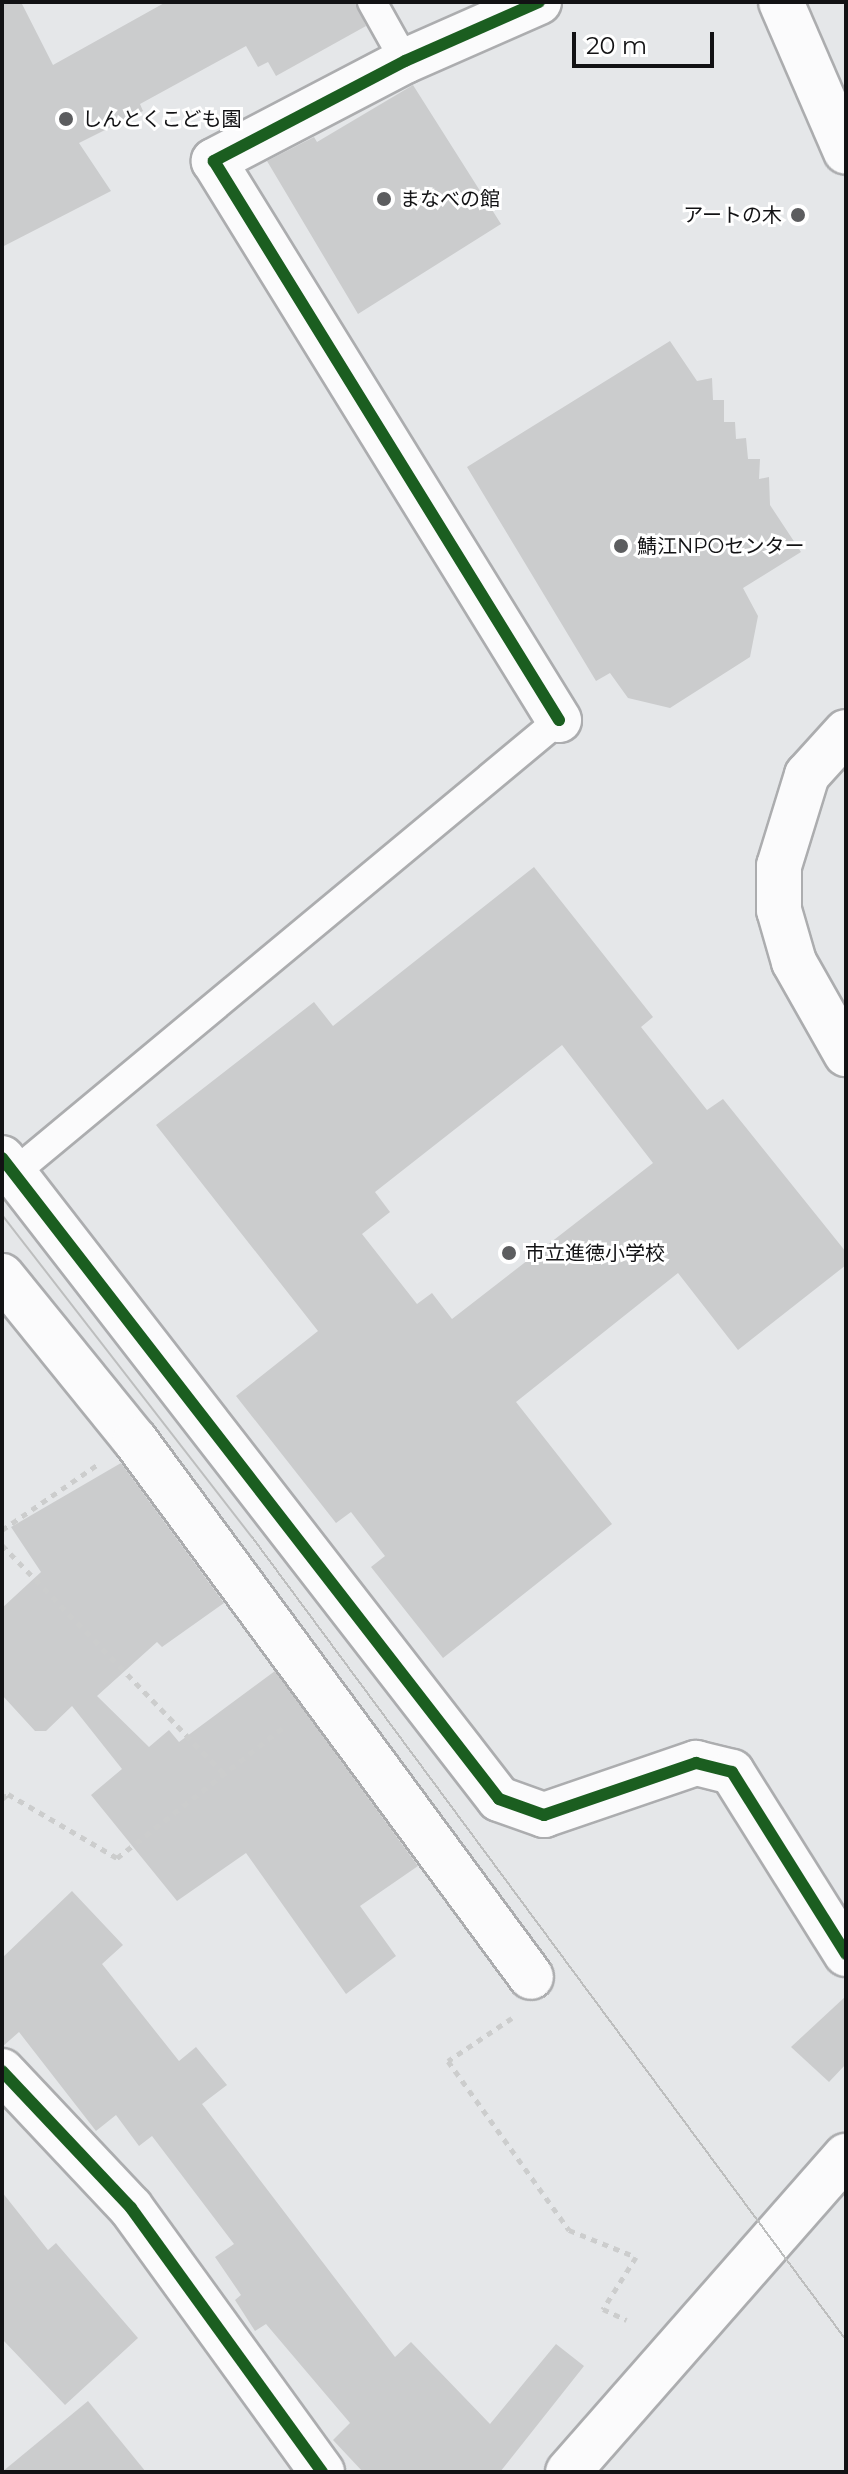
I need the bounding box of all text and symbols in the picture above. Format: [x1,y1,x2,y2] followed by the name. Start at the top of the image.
[576,16,718,66] scale bar
[586,31,647,60] text: 20 m
[82,107,242,131] place label: しんとくこども園
[57,110,75,128] marker: しんとくこども園
[400,187,500,211] place label: まなべの館
[375,190,393,208] marker: まなべの館
[683,203,782,227] place label: アートの木
[789,206,807,224] marker: アートの木
[637,534,804,558] place label: 鯖江NPOセンター
[612,537,630,555] marker: 鯖江NPOセンター
[525,1241,665,1265] place label: 市立進徳小学校
[500,1244,518,1262] marker: 市立進徳小学校

